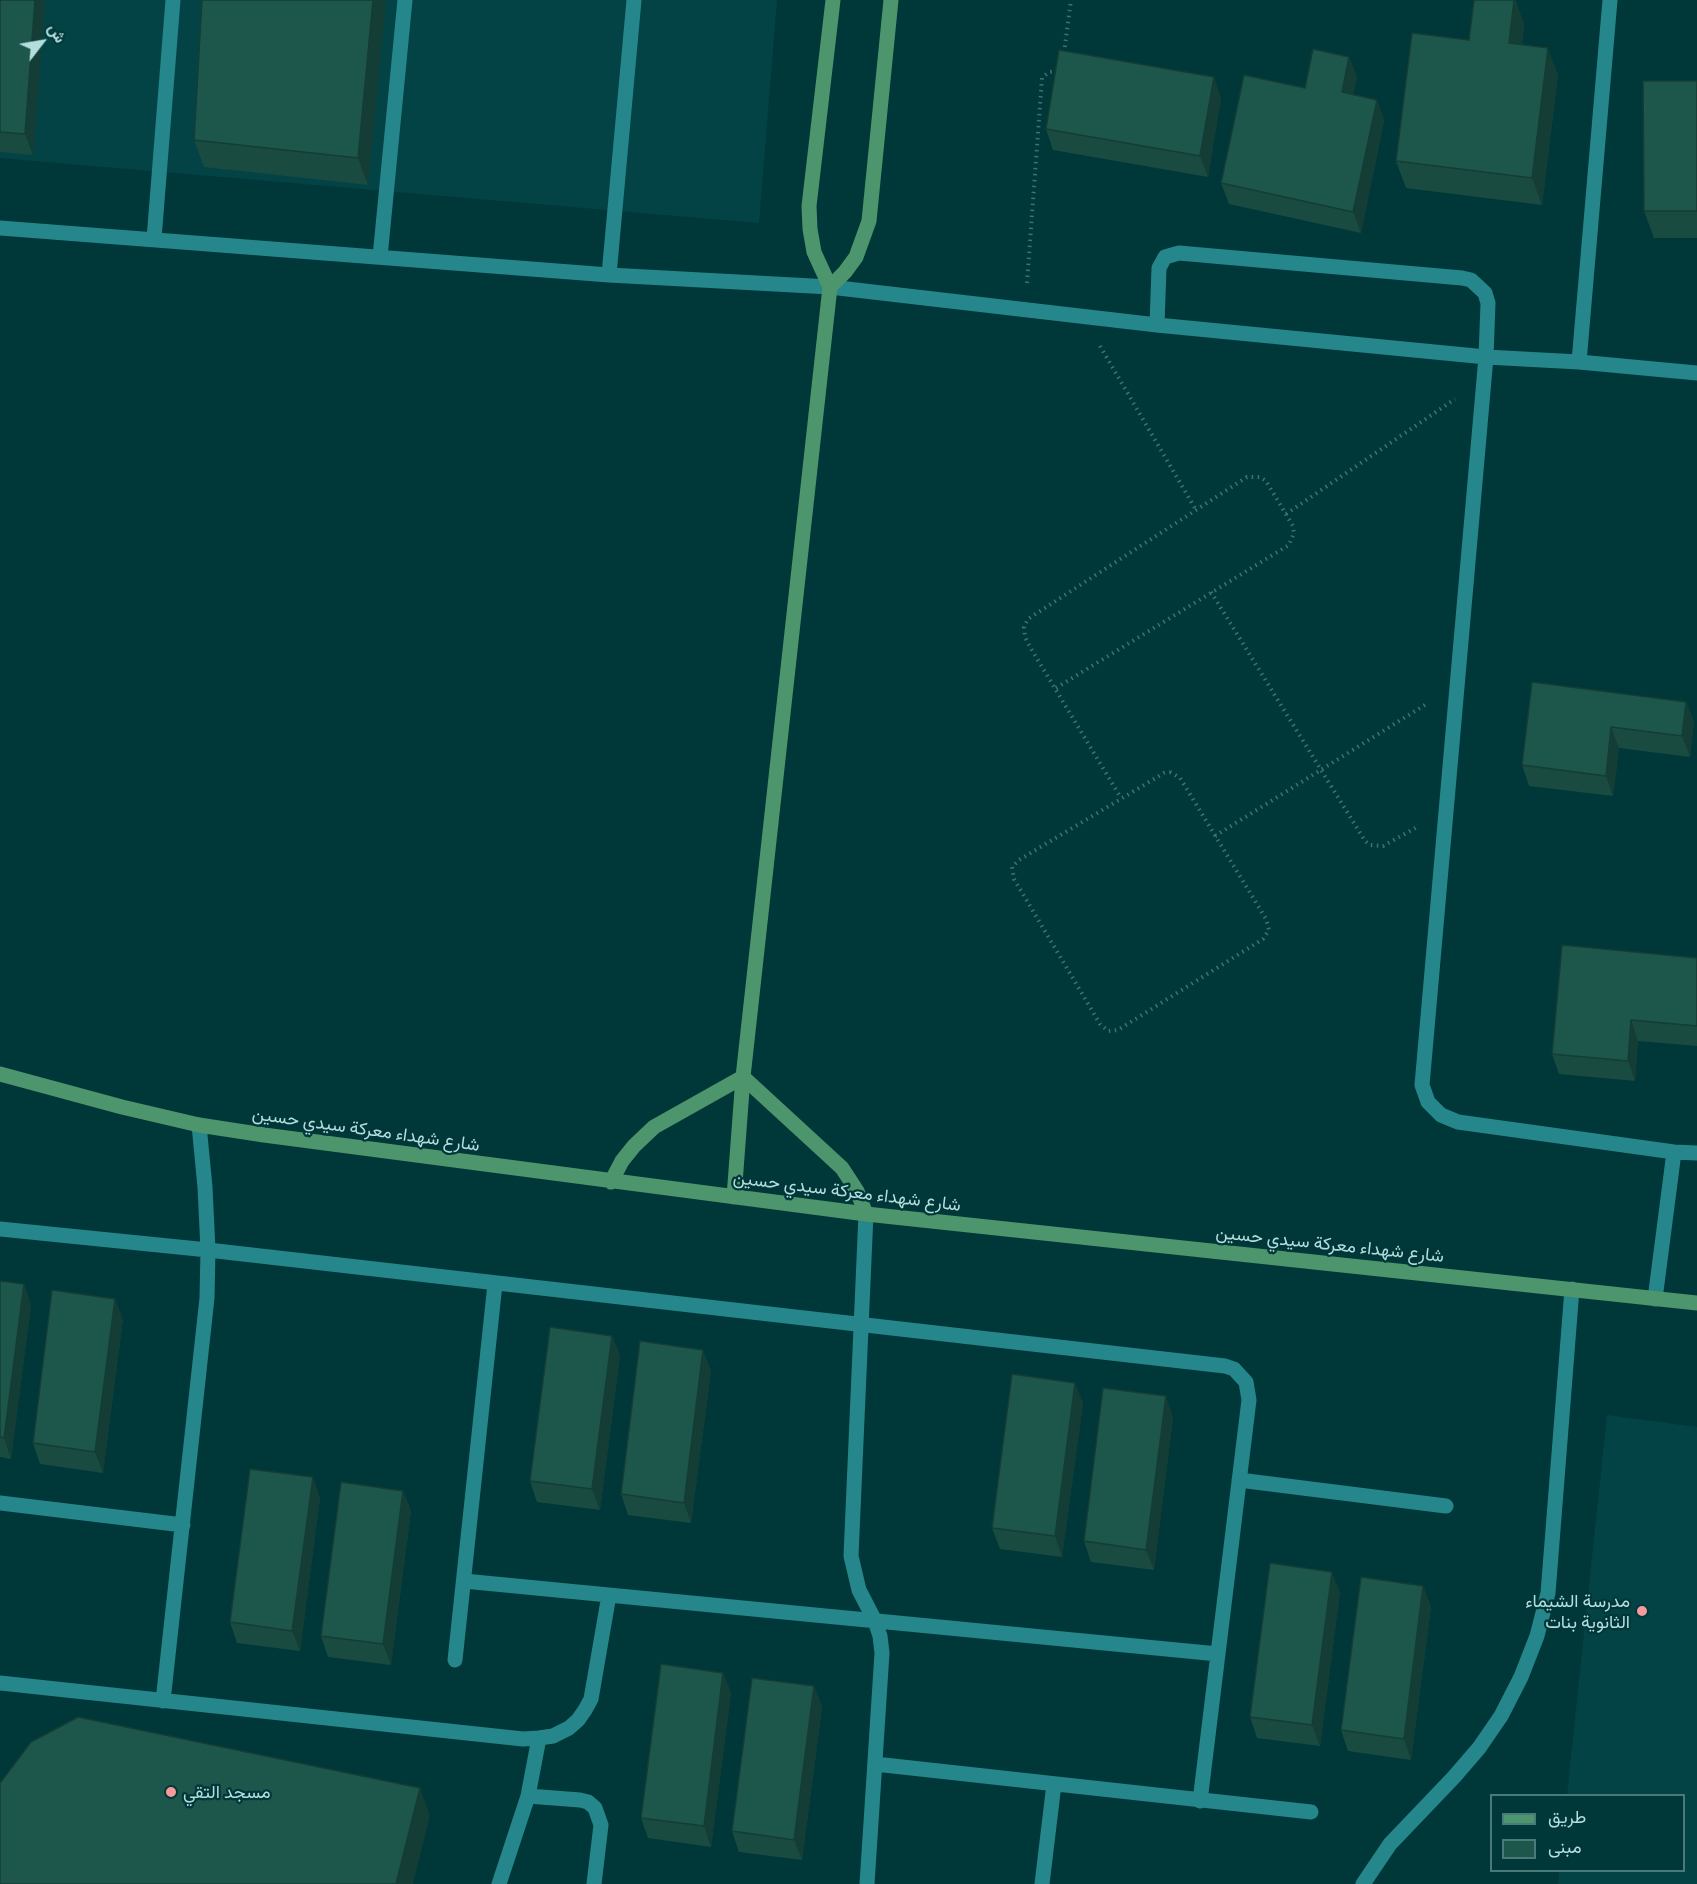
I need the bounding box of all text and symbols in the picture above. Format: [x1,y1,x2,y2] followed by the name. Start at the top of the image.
[12,12,72,72] north arrow
[45,19,71,46] text: ش
[251,1102,481,1156] street label: شارع شهداء معركة سيدي حسين
[732,1166,962,1216] street label: شارع شهداء معركة سيدي حسين
[1215,1221,1445,1267] street label: شارع شهداء معركة سيدي حسين
[1525,1590,1630,1632] place label: مدرسة الشيماء الثانوية بنات
[1635,1604,1649,1618] marker: مدرسة الشيماء الثانوية بنات
[183,1781,271,1803] place label: مسجد التقي
[164,1785,178,1799] marker: مسجد التقي
[1490,1794,1685,1872] legend
[1548,1805,1586,1827] text: طريق
[1548,1835,1582,1857] text: مبنى

